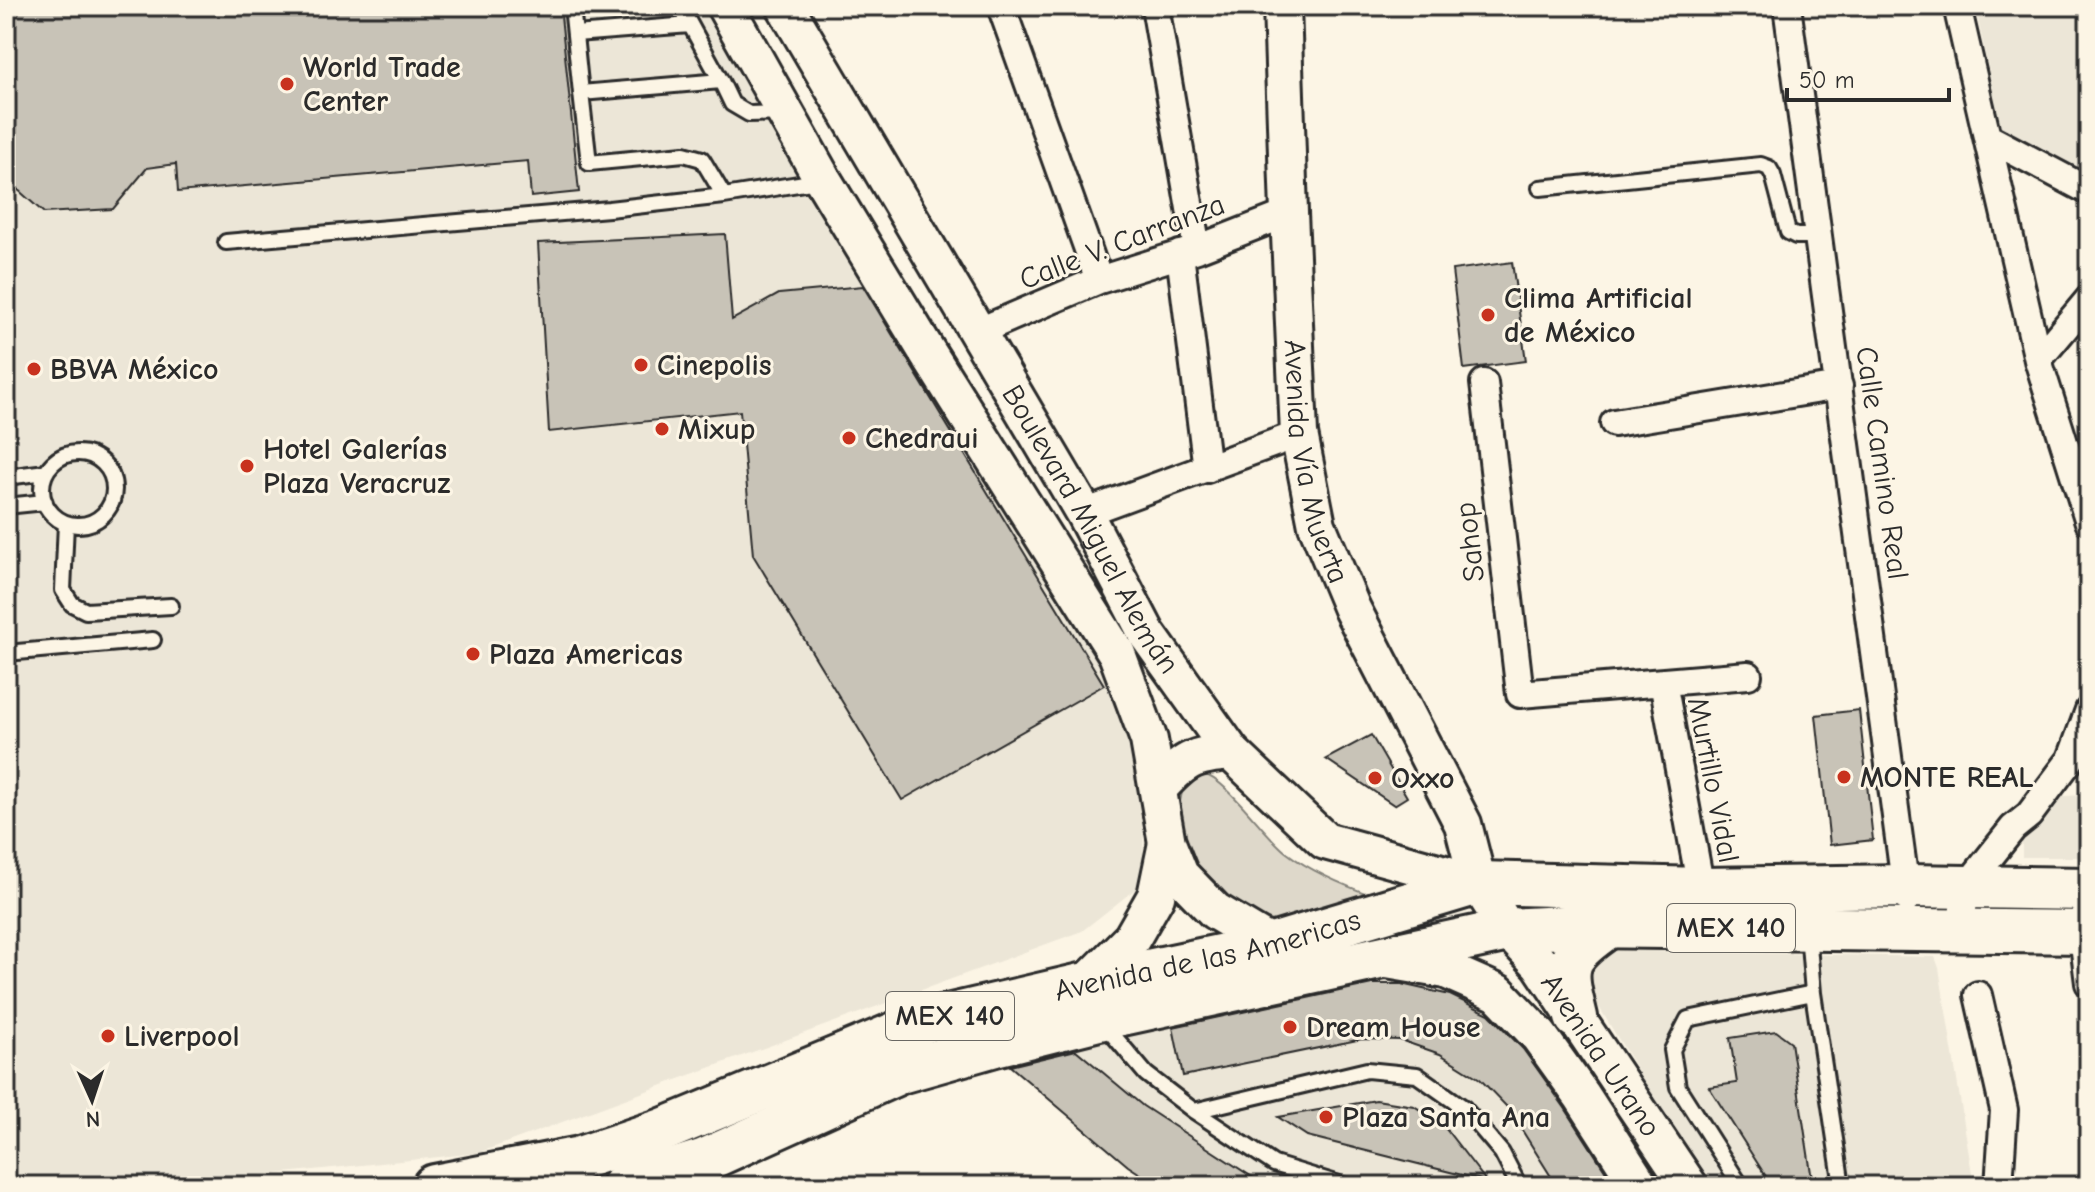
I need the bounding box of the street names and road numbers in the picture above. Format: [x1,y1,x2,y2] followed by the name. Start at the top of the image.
[1015,187,1229,297] street label: Calle V. Carranza
[1277,339,1357,588] street label: Avenida Vía Muerta
[1848,344,1916,582] street label: Calle Camino Real
[995,378,1187,680] street label: Boulevard Miguel Alemán
[1448,500,1492,584] street label: Sahop
[1680,694,1746,866] street label: Murtillo Vidal
[1051,902,1365,1008] street label: Avenida de las Americas
[1667,904,1795,952] road number: MEX 140
[1534,967,1668,1143] street label: Avenida Urano
[886,992,1014,1040] road number: MEX 140

